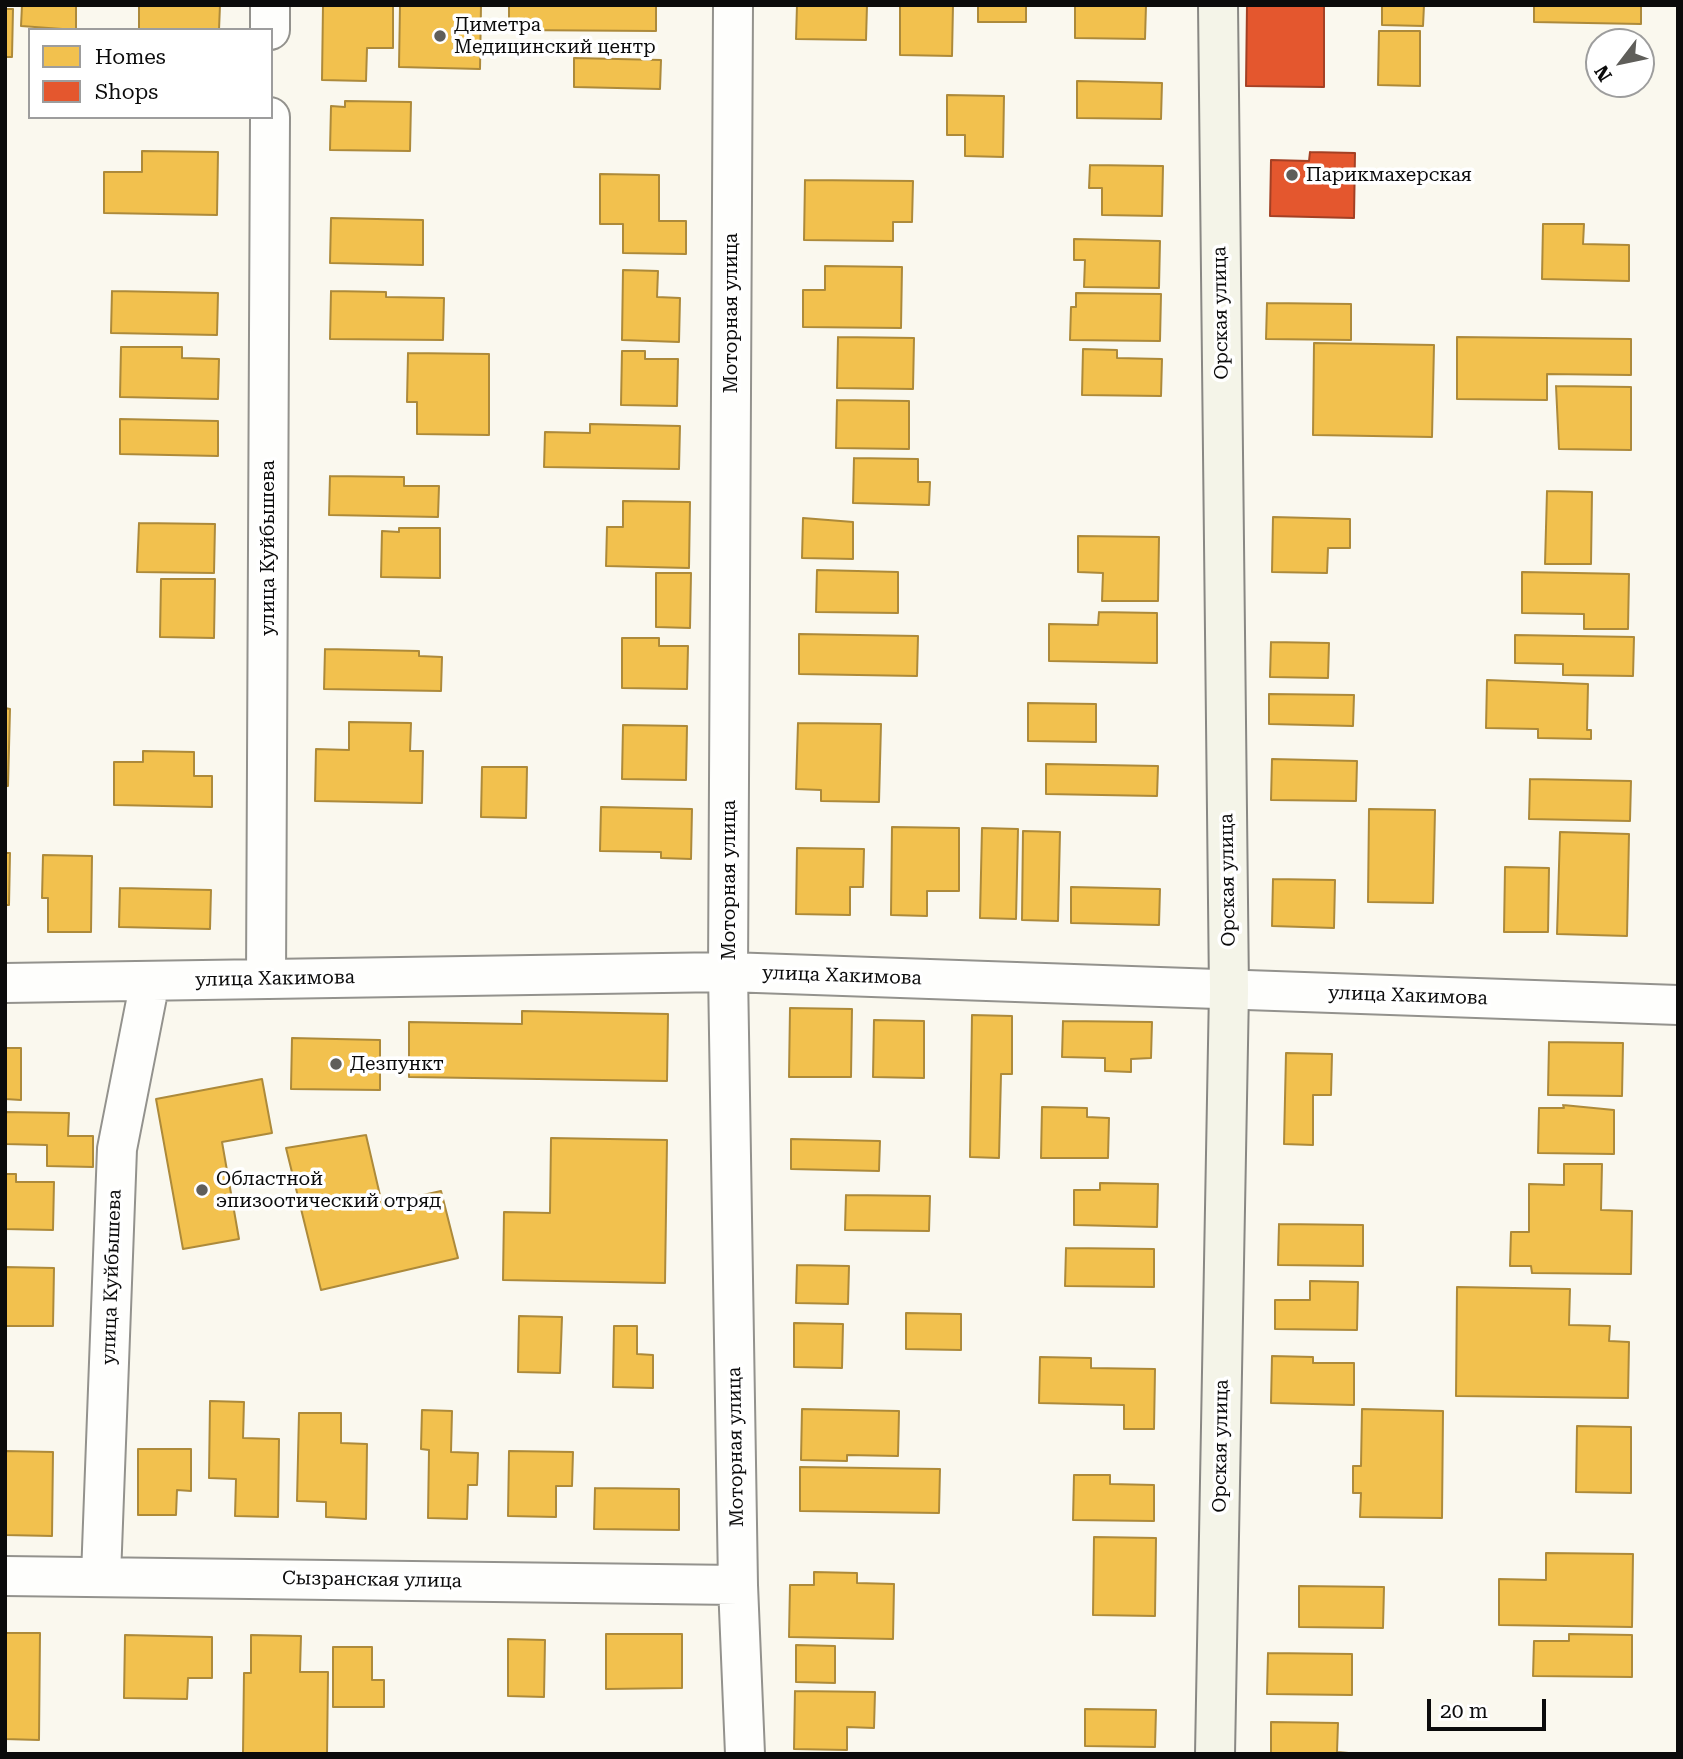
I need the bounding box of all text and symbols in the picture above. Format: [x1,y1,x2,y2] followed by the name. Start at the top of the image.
[454,14,656,58] place label: Диметра Медицинский центр
[28,28,273,119] legend
[432,28,448,44] marker: Диметра Медицинский центр
[1585,28,1655,98] north arrow
[95,45,166,69] text: Homes
[1590,61,1617,86] text: N
[95,80,158,104] text: Shops
[1306,164,1472,186] place label: Парикмахерская
[1284,167,1300,183] marker: Парикмахерская
[720,233,742,393] street label: Моторная улица
[1208,246,1234,380] street label: Орская улица
[257,460,279,636] street label: улица Куйбышева
[718,800,740,960] street label: Моторная улица
[1215,813,1241,947] street label: Орская улица
[762,962,922,990] street label: улица Хакимова
[195,966,355,992] street label: улица Хакимова
[1328,982,1488,1010] street label: улица Хакимова
[350,1053,444,1075] place label: Дезпункт
[328,1056,344,1072] marker: Дезпункт
[216,1168,441,1212] place label: Областной эпизоотический отряд
[194,1182,210,1198] marker: Областной эпизоотический отряд
[98,1189,126,1365] street label: улица Куйбышева
[723,1367,749,1527] street label: Моторная улица
[1208,1379,1234,1513] street label: Орская улица
[282,1567,462,1593] street label: Сызранская улица
[1431,1686,1550,1730] scale bar
[1440,1699,1488,1723] text: 20 m

